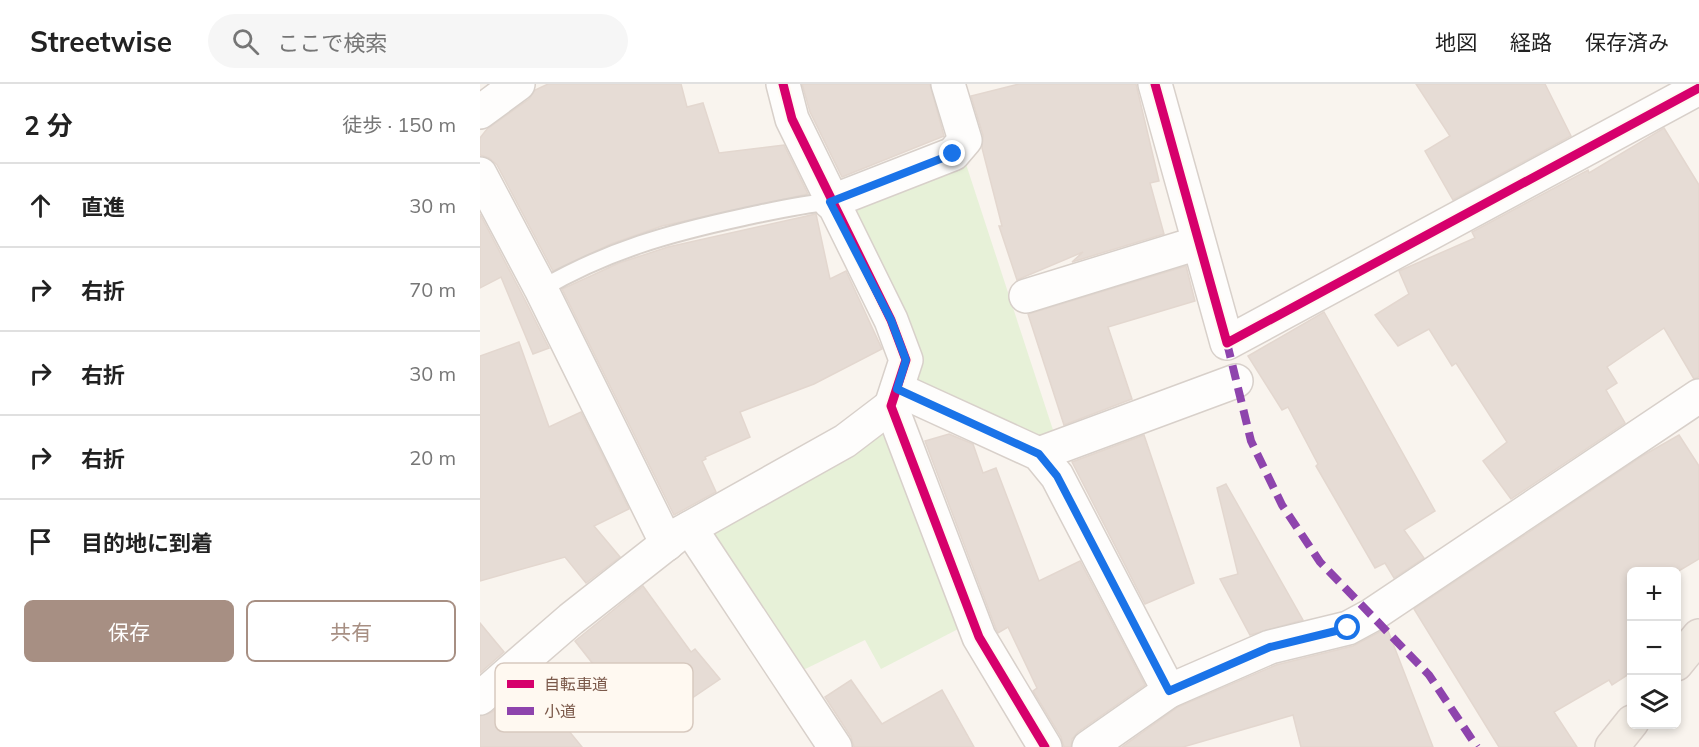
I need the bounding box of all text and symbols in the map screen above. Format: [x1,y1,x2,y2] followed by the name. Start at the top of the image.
[208,14,628,68] search box
[30,24,172,59] text: Streetwise
[229,25,262,58] icon: search
[277,29,387,57] text: ここで検索
[1435,29,1477,55] text: 地図
[1510,29,1552,55] text: 経路
[1585,29,1669,55] text: 保存済み
[24,109,73,142] text: 2 分
[342,112,456,137] text: 徒歩 · 150 m
[939,140,965,166] route end
[24,189,57,222] icon: ahead
[81,193,125,221] text: 直進
[409,193,456,218] text: 30 m
[24,273,57,306] icon: right
[81,277,125,305] text: 右折
[409,277,456,302] text: 70 m
[24,357,57,390] icon: right
[81,361,125,389] text: 右折
[409,361,456,386] text: 30 m
[24,441,57,474] icon: right
[81,445,125,473] text: 右折
[409,445,456,470] text: 20 m
[24,525,57,558] icon: arrive
[81,529,213,557] text: 目的地に到着
[1627,567,1681,729] map controls
[1627,567,1681,621] button: +
[24,600,234,662] button: 保存
[246,600,456,662] button: 共有
[1334,614,1360,640] route start
[1627,621,1681,675] button: −
[495,663,693,732] legend
[544,674,608,694] text: 自転車道
[1627,675,1681,729] button: layers
[544,701,576,721] text: 小道

